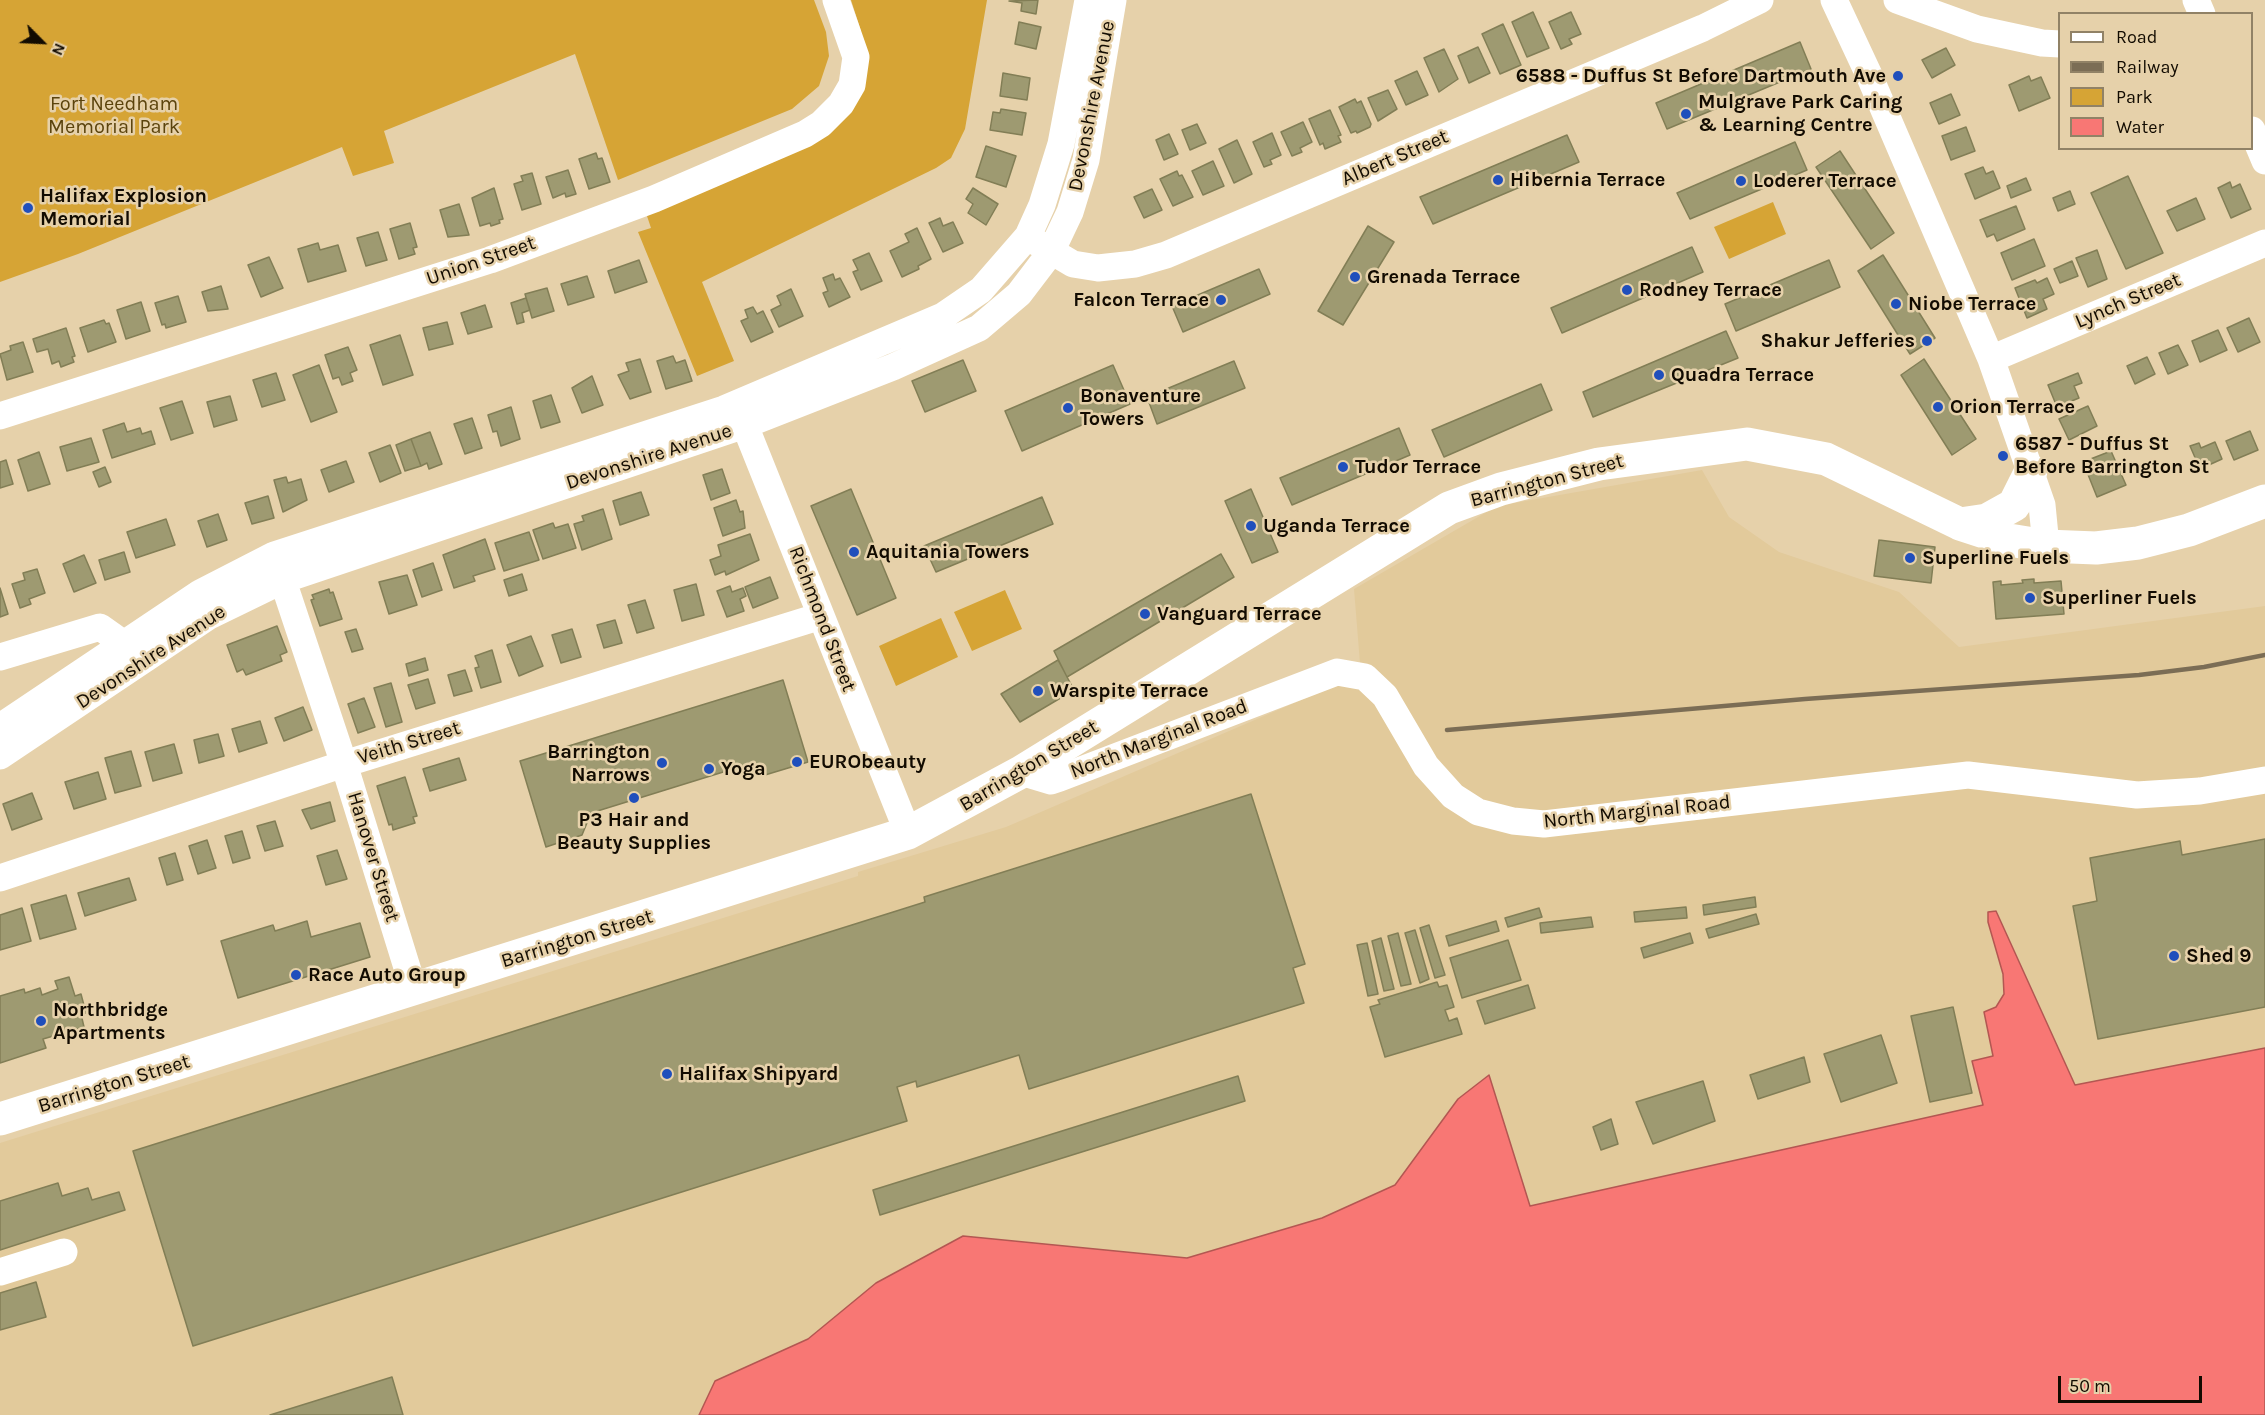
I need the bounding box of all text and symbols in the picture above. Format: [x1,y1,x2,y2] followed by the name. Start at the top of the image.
[12,12,72,72] north arrow
[2058,12,2253,150] legend
[1064,19,1120,193] street label: Devonshire Avenue
[2116,26,2157,48] text: Road
[48,40,70,59] text: N
[2116,56,2179,78] text: Railway
[1516,64,1886,88] place label: 6588 - Duffus St Before Dartmouth Ave
[1891,69,1905,83] marker: 6588 - Duffus St Before Dartmouth Ave
[2116,86,2153,108] text: Park
[1698,90,1902,137] place label: Mulgrave Park Caring & Learning Centre
[48,92,180,139] park label: Fort Needham Memorial Park
[1679,107,1693,121] marker: Mulgrave Park Caring & Learning Centre
[2116,116,2164,138] text: Water
[1338,125,1452,191] street label: Albert Street
[1510,168,1665,192] place label: Hibernia Terrace
[1753,169,1897,193] place label: Loderer Terrace
[1491,173,1505,187] marker: Hibernia Terrace
[1734,174,1748,188] marker: Loderer Terrace
[40,184,207,231] place label: Halifax Explosion Memorial
[21,201,35,215] marker: Halifax Explosion Memorial
[423,231,539,291] street label: Union Street
[1367,265,1520,289] place label: Grenada Terrace
[2072,268,2184,334] street label: Lynch Street
[1348,270,1362,284] marker: Grenada Terrace
[1639,278,1782,302] place label: Rodney Terrace
[1620,283,1634,297] marker: Rodney Terrace
[1073,288,1209,312] place label: Falcon Terrace
[1908,292,2036,316] place label: Niobe Terrace
[1214,293,1228,307] marker: Falcon Terrace
[1889,297,1903,311] marker: Niobe Terrace
[1760,329,1915,353] place label: Shakur Jefferies
[1920,334,1934,348] marker: Shakur Jefferies
[1671,363,1814,387] place label: Quadra Terrace
[1652,368,1666,382] marker: Quadra Terrace
[1080,384,1201,431] place label: Bonaventure Towers
[1950,395,2075,419] place label: Orion Terrace
[1931,400,1945,414] marker: Orion Terrace
[1061,401,1075,415] marker: Bonaventure Towers
[563,419,735,495] street label: Devonshire Avenue
[2015,432,2209,479] place label: 6587 - Duffus St Before Barrington St
[1468,449,1626,513] street label: Barrington Street
[1996,449,2010,463] marker: 6587 - Duffus St Before Barrington St
[1355,455,1481,479] place label: Tudor Terrace
[1336,460,1350,474] marker: Tudor Terrace
[1263,514,1410,538] place label: Uganda Terrace
[1244,519,1258,533] marker: Uganda Terrace
[866,540,1029,564] place label: Aquitania Towers
[783,543,861,695] street label: Richmond Street
[847,545,861,559] marker: Aquitania Towers
[1922,546,2069,570] place label: Superline Fuels
[1903,551,1917,565] marker: Superline Fuels
[2042,586,2197,610] place label: Superliner Fuels
[2023,591,2037,605] marker: Superliner Fuels
[72,600,230,714] street label: Devonshire Avenue
[1157,602,1322,626] place label: Vanguard Terrace
[1138,607,1152,621] marker: Vanguard Terrace
[1050,679,1209,703] place label: Warspite Terrace
[1031,684,1045,698] marker: Warspite Terrace
[1067,694,1251,784] street label: North Marginal Road
[955,715,1103,817] street label: Barrington Street
[355,716,463,770] street label: Veith Street
[547,740,650,787] place label: Barrington Narrows
[809,750,926,774] place label: EURObeauty
[790,755,804,769] marker: EURObeauty
[655,756,669,770] marker: Barrington Narrows
[721,757,766,781] place label: Yoga
[702,762,716,776] marker: Yoga
[342,789,404,925] street label: Hanover Street
[1542,790,1732,834] street label: North Marginal Road
[627,791,641,805] marker: P3 Hair and Beauty Supplies
[557,808,711,855] place label: P3 Hair and Beauty Supplies
[498,905,656,973] street label: Barrington Street
[2186,944,2251,968] place label: Shed 9
[2167,949,2181,963] marker: Shed 9
[308,963,466,987] place label: Race Auto Group
[289,968,303,982] marker: Race Auto Group
[53,998,168,1045] place label: Northbridge Apartments
[34,1014,48,1028] marker: Northbridge Apartments
[35,1050,193,1118] street label: Barrington Street
[679,1062,839,1086] place label: Halifax Shipyard
[660,1067,674,1081] marker: Halifax Shipyard
[2061,1364,2205,1402] scale bar
[2069,1375,2111,1397] text: 50 m

